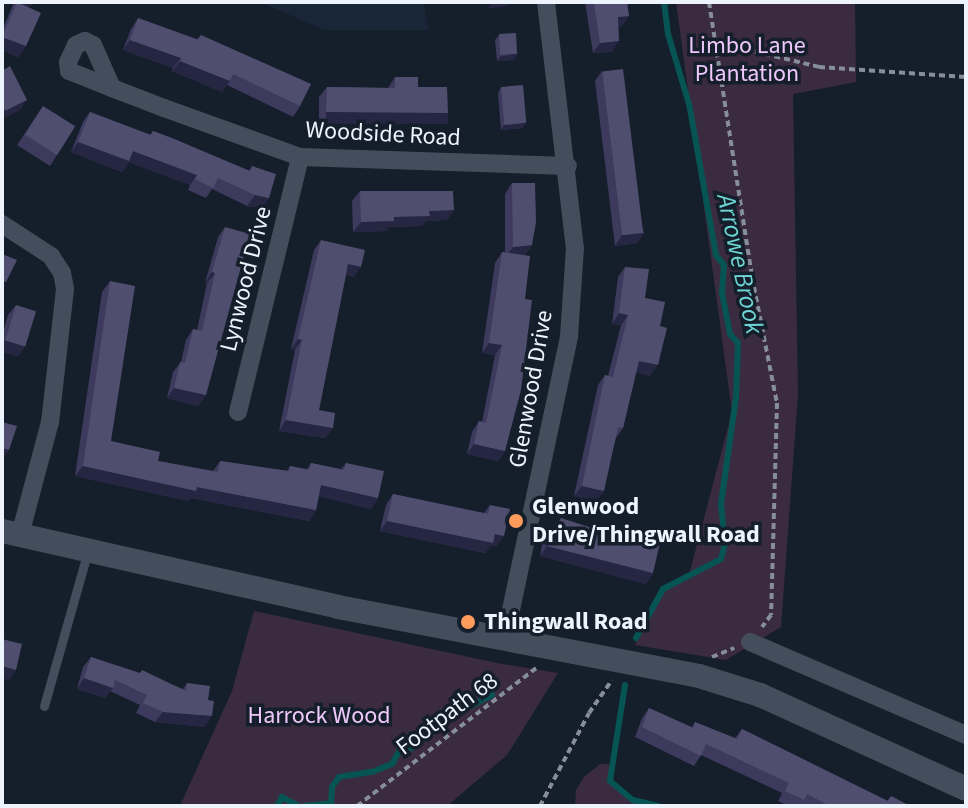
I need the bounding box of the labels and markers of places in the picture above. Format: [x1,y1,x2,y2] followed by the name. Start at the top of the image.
[532,493,760,549] place label: Glenwood Drive/Thingwall Road
[507,512,525,530] marker: Glenwood Drive/Thingwall Road
[484,608,648,636] place label: Thingwall Road
[459,613,477,631] marker: Thingwall Road

